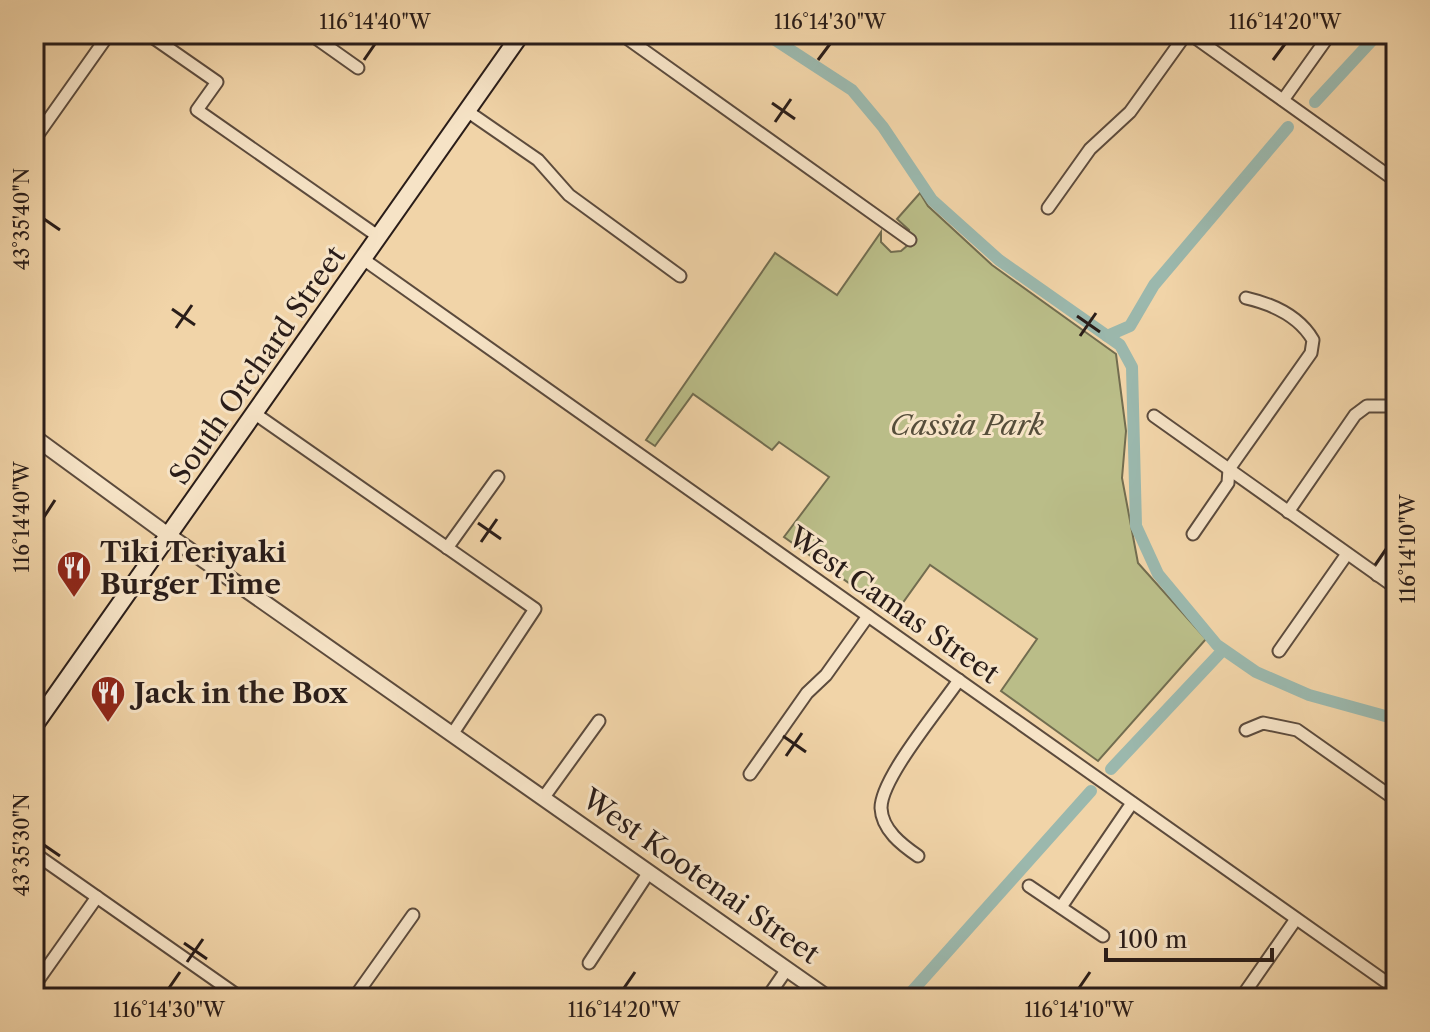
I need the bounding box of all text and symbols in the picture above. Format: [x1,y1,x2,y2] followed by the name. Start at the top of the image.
[319,10,432,34] text: 116°14'40"W
[774,10,887,34] text: 116°14'30"W
[1229,10,1342,34] text: 116°14'20"W
[10,168,34,270] text: 43°35'40"N
[162,239,352,491] street label: South Orchard Street
[890,408,1044,442] park label: Cassia Park
[10,460,34,573] text: 116°14'40"W
[1396,493,1420,604] text: 116°14'10"W
[781,519,1006,691] street label: West Camas Street
[100,535,286,601] place label: Tiki Teriyaki Burger Time
[55,549,93,599] restaurant icon: Tiki Teriyaki Burger Time
[89,674,127,724] restaurant icon: Jack in the Box
[129,676,348,710] place label: Jack in the Box
[575,781,826,971] street label: West Kootenai Street
[10,794,34,896] text: 43°35'30"N
[1106,912,1272,962] scale bar
[1118,925,1187,954] text: 100 m
[113,998,226,1022] text: 116°14'30"W
[568,998,681,1022] text: 116°14'20"W
[1024,998,1135,1022] text: 116°14'10"W

